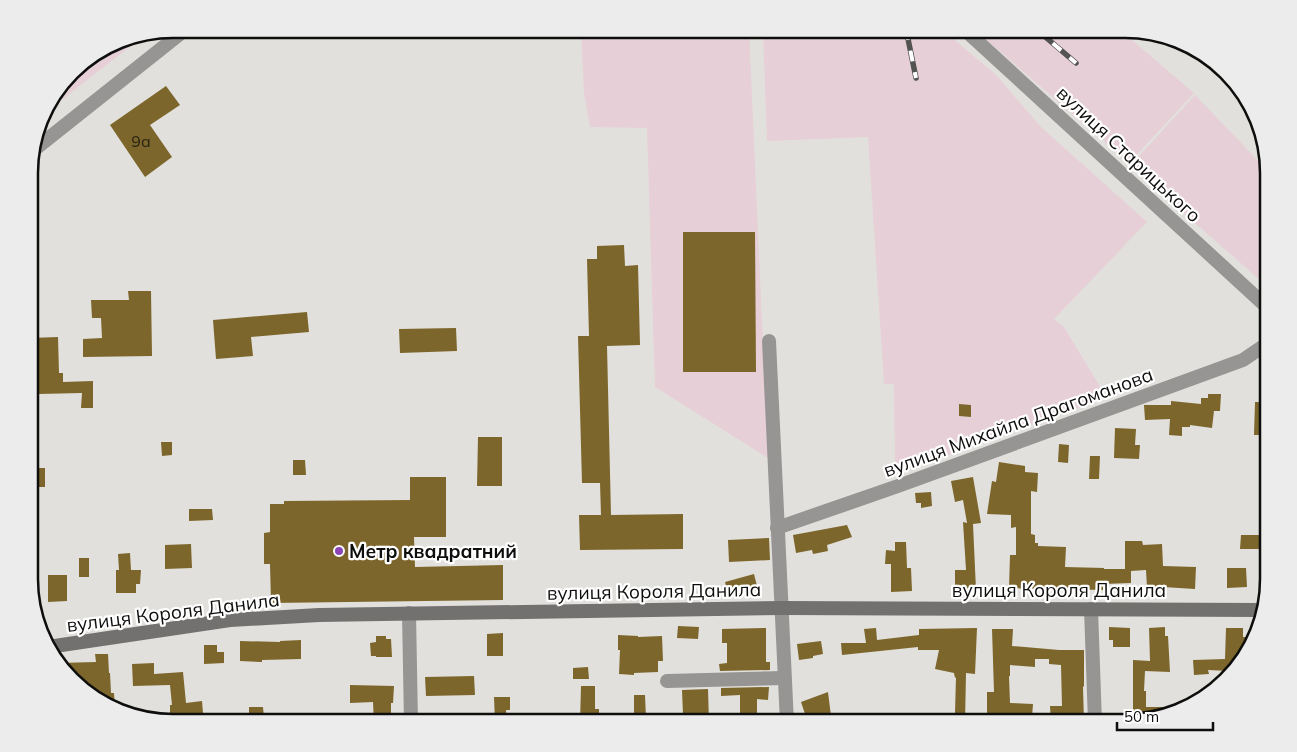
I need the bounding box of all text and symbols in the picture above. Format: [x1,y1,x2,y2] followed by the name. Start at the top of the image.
[1052,81,1206,227] street label: вулиця Старицького
[131,131,151,151] house number: 9а
[880,362,1156,482] street label: вулиця Михайла Драгоманова
[349,539,517,563] place label: Метр квадратний
[333,545,345,557] marker: Метр квадратний
[547,577,761,605] street label: вулиця Короля Данила
[952,578,1166,602] street label: вулиця Короля Данила
[65,587,281,637] street label: вулиця Короля Данила
[1117,700,1213,732] scale bar
[1124,707,1159,726] text: 50 m

